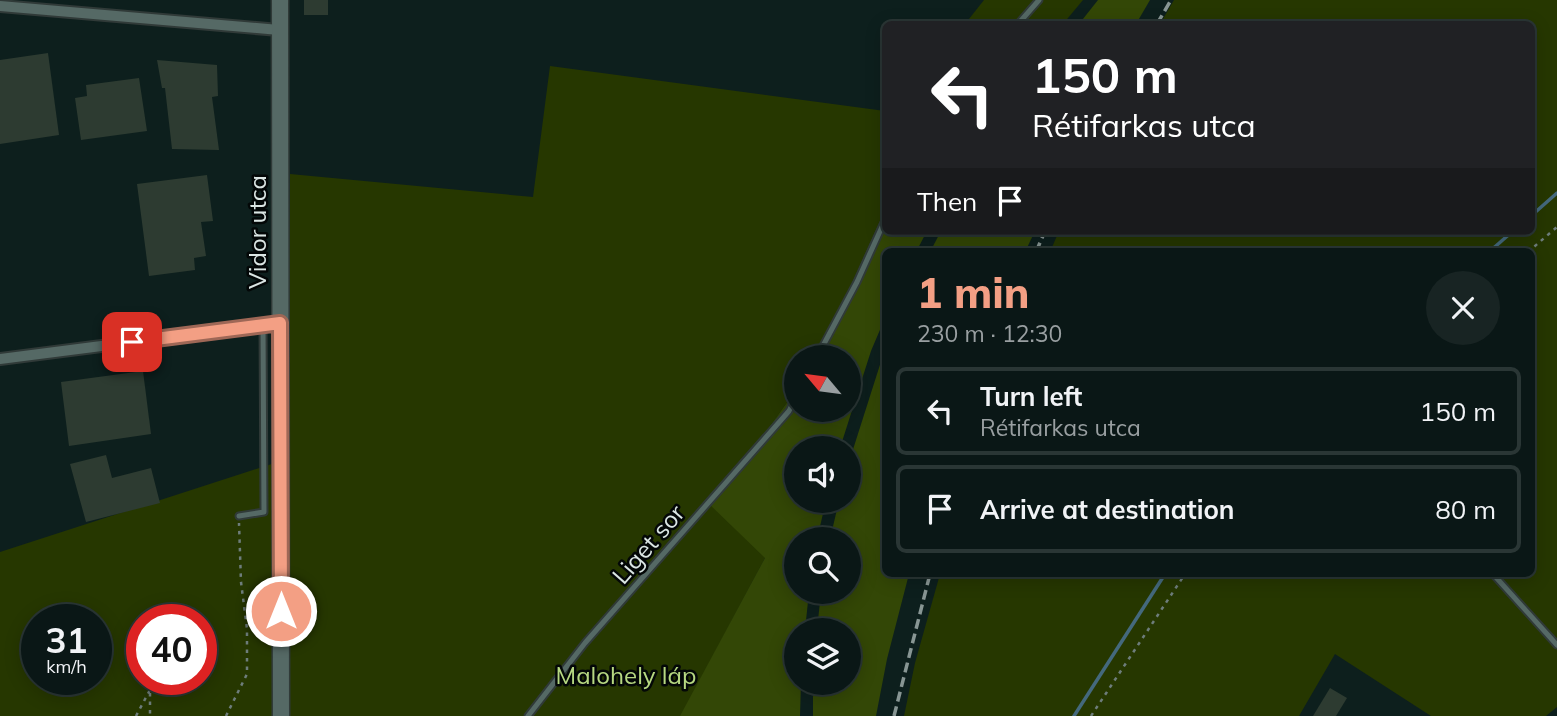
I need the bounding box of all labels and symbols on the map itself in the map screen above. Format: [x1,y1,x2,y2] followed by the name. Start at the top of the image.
[242,175,272,289] street label: Vidor utca
[102,312,162,372] pin
[784,345,861,422] north arrow
[605,498,691,590] street label: Liget sor
[244,574,318,648] position arrow
[126,604,217,695] speed limit sign: 40
[556,660,696,690] park label: Malohely láp

